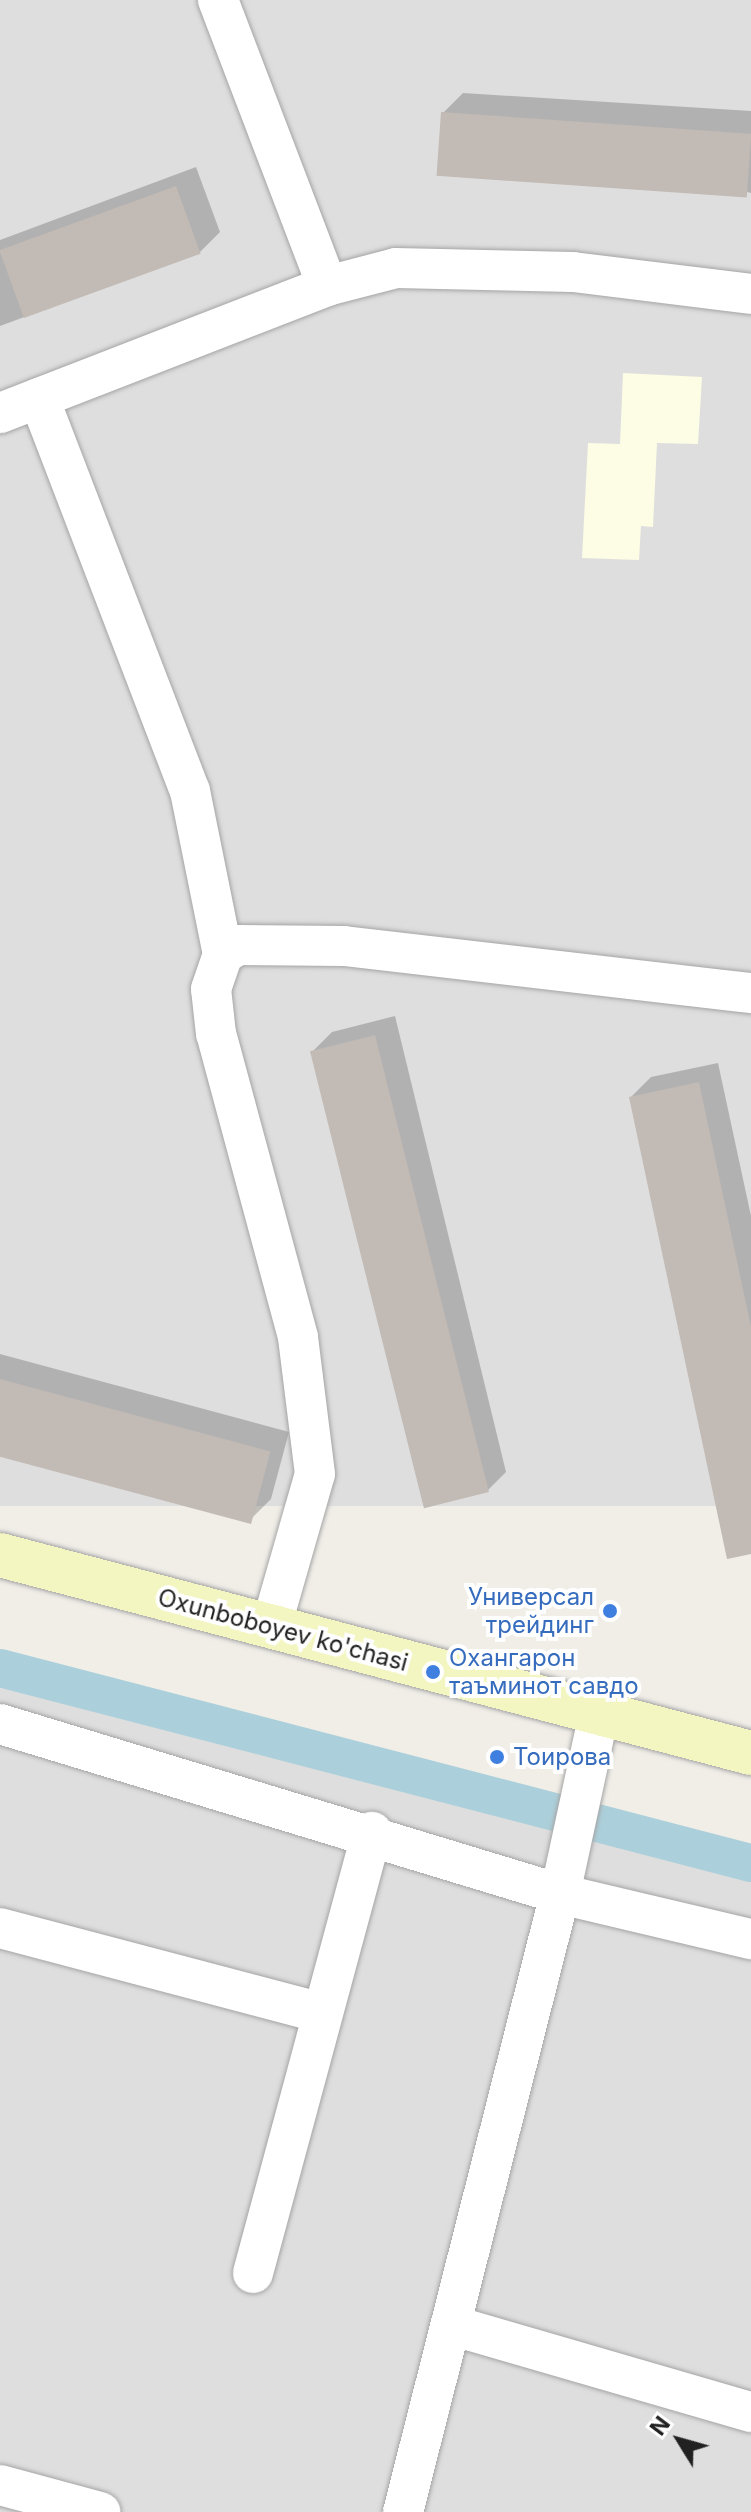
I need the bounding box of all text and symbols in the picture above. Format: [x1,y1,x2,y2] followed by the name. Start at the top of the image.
[155,1583,411,1677] street label: Oxunboboyev ko'chasi
[468,1583,594,1639] place label: Универсал трейдинг
[601,1602,619,1620] marker: Универсал трейдинг
[449,1644,639,1700] place label: Охангарон таъминот савдо
[424,1663,442,1681] marker: Охангарон таъминот савдо
[513,1743,611,1771] place label: Тоирова
[488,1748,506,1766] marker: Тоирова
[639,2400,719,2480] north arrow
[644,2411,675,2440] text: N

